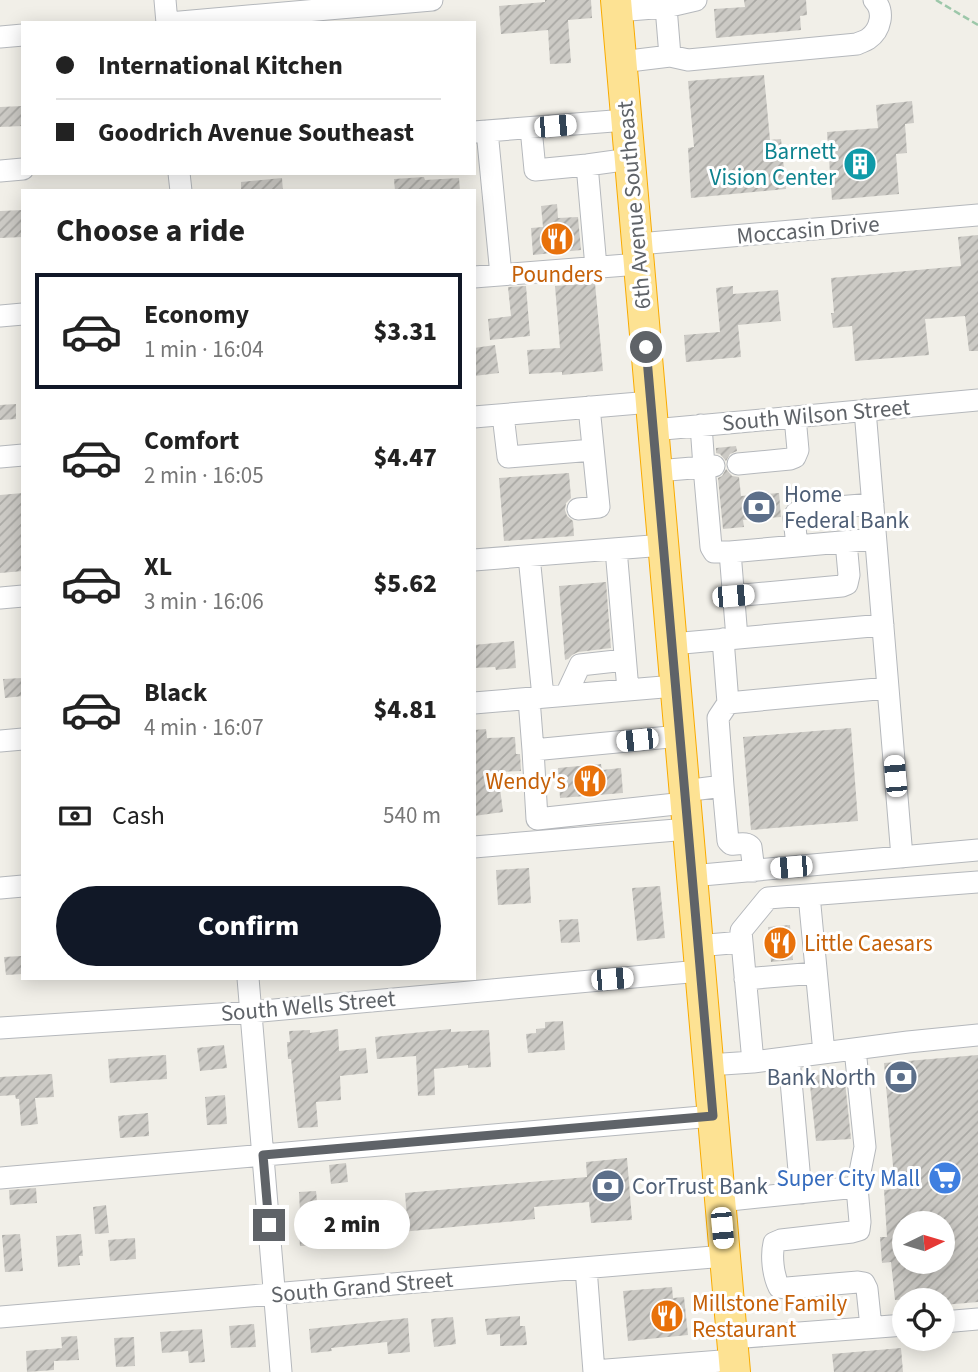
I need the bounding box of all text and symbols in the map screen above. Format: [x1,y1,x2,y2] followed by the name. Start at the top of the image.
[98,47,343,84] text: International Kitchen
[608,99,660,311] street label: 6th Avenue Southeast
[98,114,414,151] text: Goodrich Avenue Southeast
[534,114,577,138] car
[710,135,837,194] place label: Barnett Vision Center
[841,145,879,183] building icon: Barnett Vision Center
[735,207,881,253] street label: Moccasin Drive
[56,208,245,254] text: Choose a ride
[538,220,576,258] restaurant icon: Pounders
[511,258,603,291] place label: Pounders
[144,296,249,333] text: Economy
[60,300,123,363] icon: car
[373,313,437,350] text: $3.31
[630,331,662,363] route start
[144,333,264,366] text: 1 min · 16:04
[721,390,912,440] street label: South Wilson Street
[144,422,239,459] text: Comfort
[60,426,123,489] icon: car
[373,439,437,476] text: $4.47
[144,459,264,492] text: 2 min · 16:05
[784,478,910,537] place label: Home Federal Bank
[740,488,778,526] bank icon: Home Federal Bank
[144,548,172,585] text: XL
[60,552,123,615] icon: car
[373,565,437,602] text: $5.62
[712,584,755,608] car
[144,585,264,618] text: 3 min · 16:06
[144,674,207,711] text: Black
[60,678,123,741] icon: car
[373,691,437,728] text: $4.81
[144,711,264,744] text: 4 min · 16:07
[616,727,659,753] car
[883,754,908,798] car
[571,762,609,800] restaurant icon: Wendy's
[486,765,566,798] place label: Wendy's
[56,797,94,835] icon: cash
[112,797,165,834] text: Cash
[383,799,441,832] text: 540 m
[770,855,813,879] car
[56,886,441,966] button: Confirm
[761,924,799,962] restaurant icon: Little Caesars
[804,927,933,960] place label: Little Caesars
[591,967,634,991] car
[219,982,397,1030] street label: South Wells Street
[882,1058,920,1096] bank icon: Bank North
[767,1061,876,1094] place label: Bank North
[926,1159,964,1197] supermarket icon: Super City Mall
[777,1162,920,1195] place label: Super City Mall
[589,1167,627,1205] bank icon: CorTrust Bank
[632,1170,769,1203] place label: CorTrust Bank
[294,1200,409,1250] callout: 2 min
[710,1206,735,1250] car
[324,1208,380,1241] text: 2 min
[253,1209,285,1241] route end
[892,1211,956,1274] north arrow
[892,1211,955,1351] map controls
[269,1263,455,1311] street label: South Grand Street
[692,1287,848,1346] place label: Millstone Family Restaurant
[892,1288,955,1351] button: locate
[648,1297,686,1335] restaurant icon: Millstone Family Restaurant

